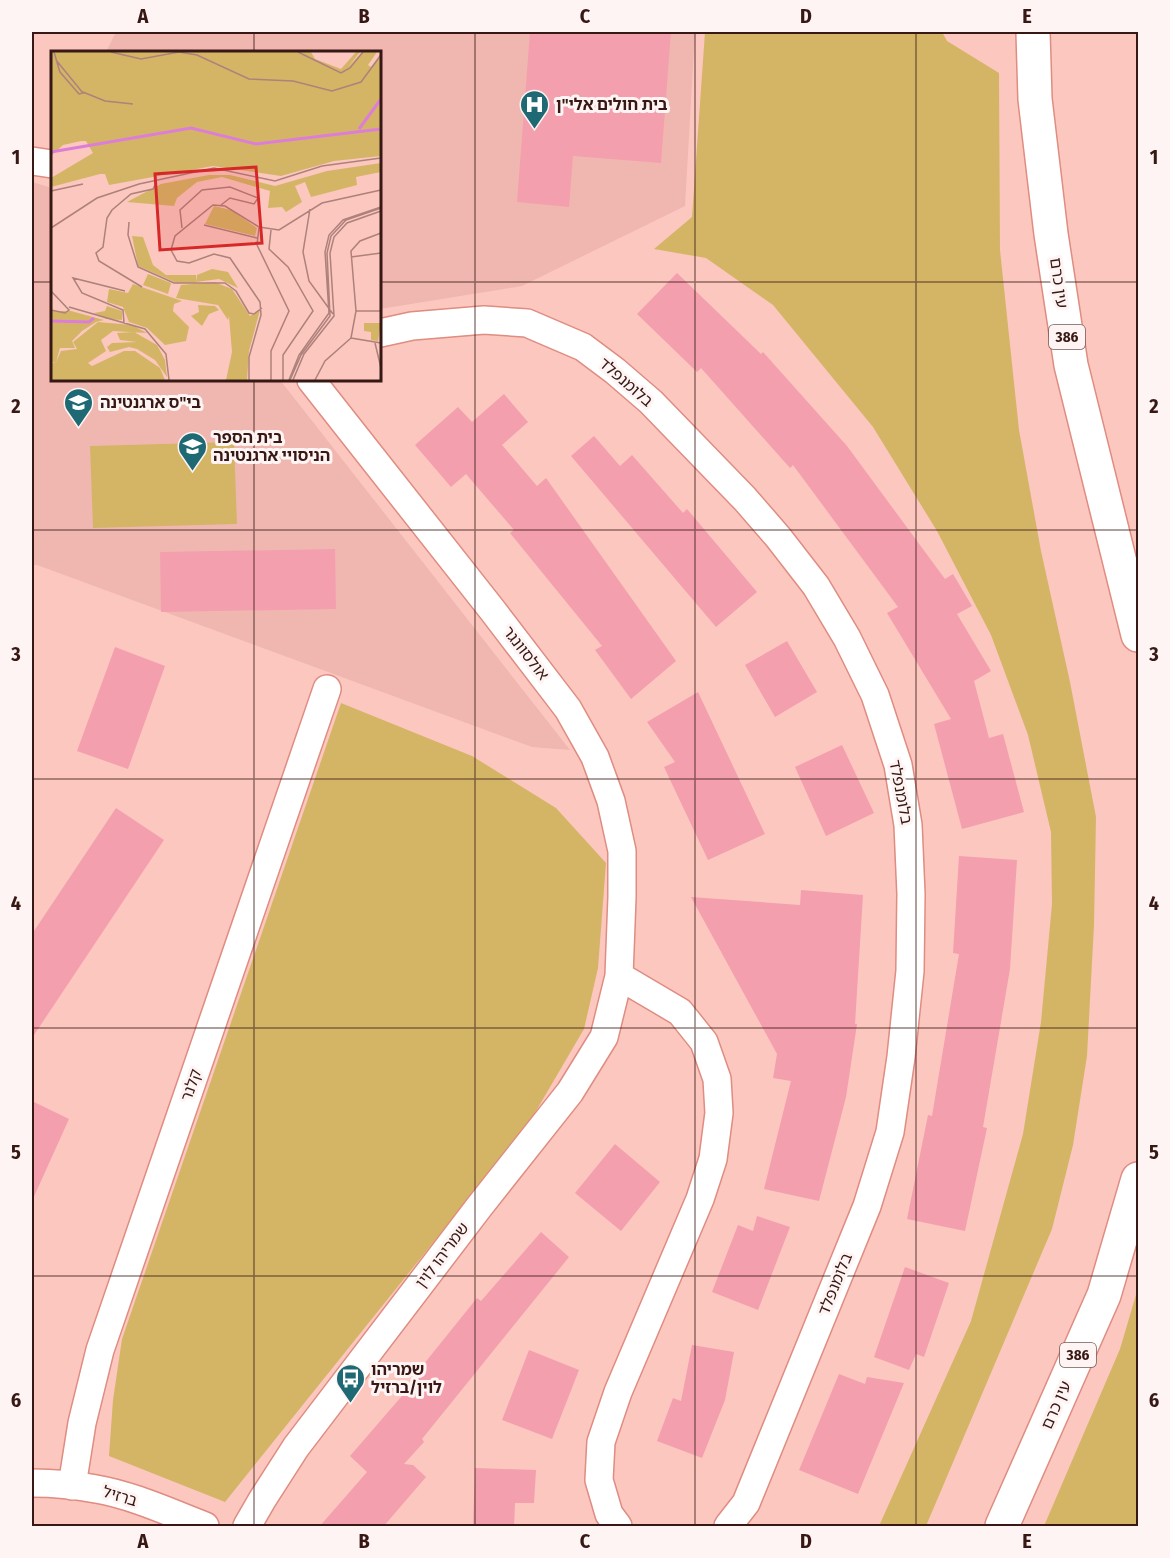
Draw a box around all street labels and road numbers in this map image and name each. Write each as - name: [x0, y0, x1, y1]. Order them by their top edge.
- street label: עין כרם: [1046, 257, 1072, 309]
- road number: 386: [1049, 325, 1085, 349]
- street label: בלומנפלד: [595, 353, 657, 411]
- street label: אולסוונגר: [499, 622, 553, 684]
- street label: בלומנפלד: [885, 758, 917, 826]
- street label: קלנר: [177, 1066, 205, 1104]
- street label: שמריהו לוין: [411, 1219, 473, 1291]
- street label: בלומנפלד: [814, 1250, 856, 1318]
- road number: 386: [1060, 1343, 1096, 1367]
- street label: עין כרם: [1037, 1378, 1075, 1432]
- street label: ברזיל: [100, 1482, 140, 1510]

